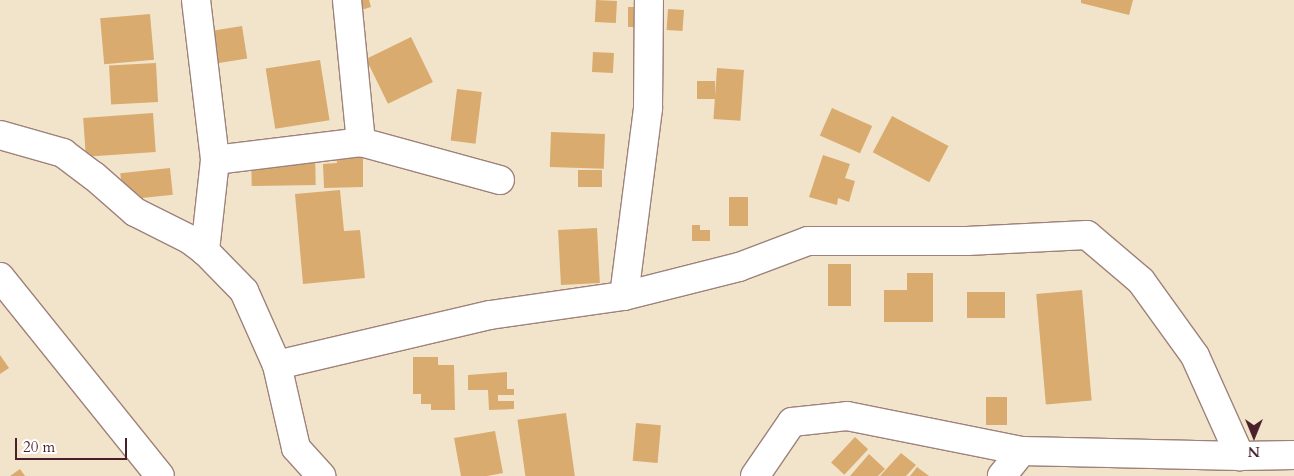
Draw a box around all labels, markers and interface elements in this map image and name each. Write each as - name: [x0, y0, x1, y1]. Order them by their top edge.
- north arrow: [1229, 411, 1279, 461]
- scale bar: [18, 428, 130, 460]
- text: 20 m: [23, 437, 55, 457]
- text: N: [1248, 442, 1260, 461]

